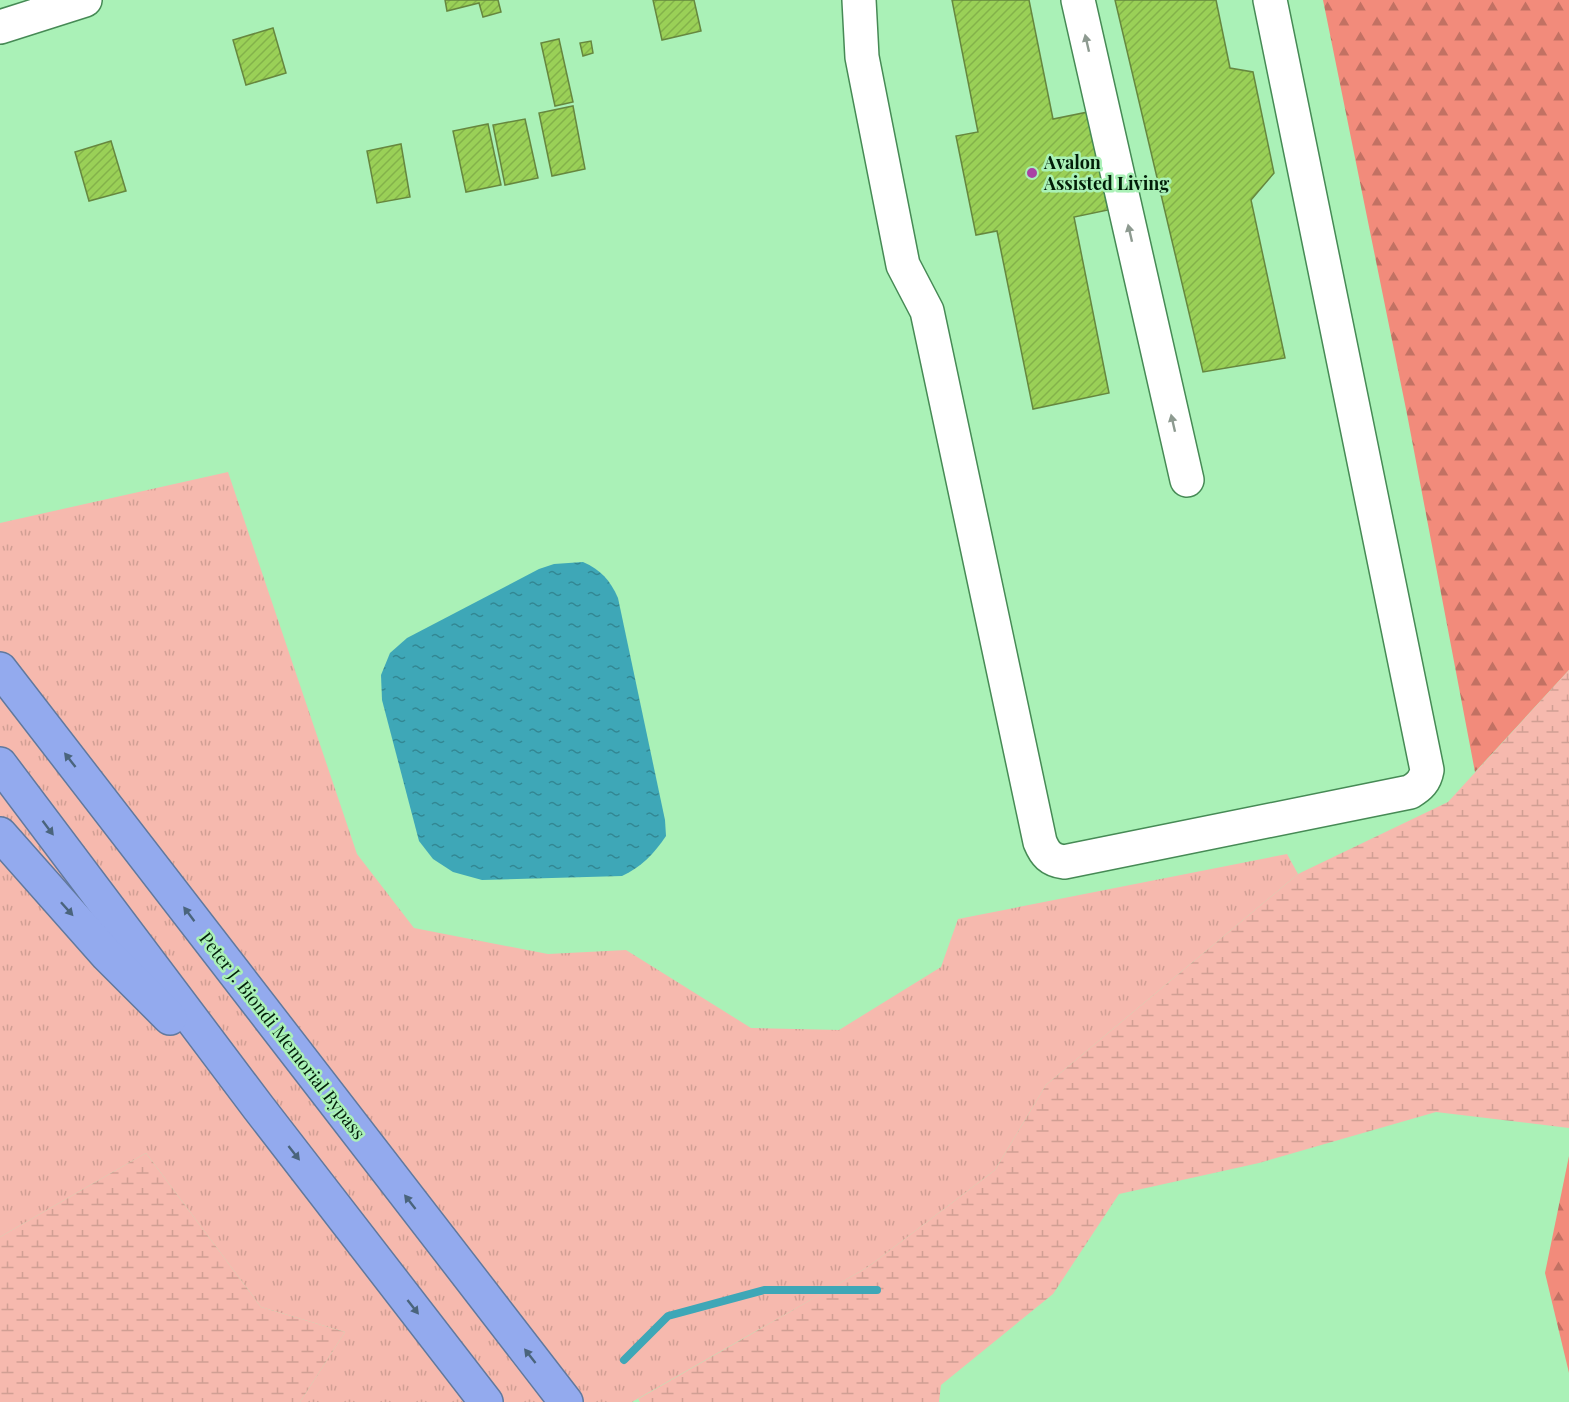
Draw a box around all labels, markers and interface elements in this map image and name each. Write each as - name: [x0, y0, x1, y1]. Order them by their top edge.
- one-way arrow: [1082, 34, 1092, 52]
- place label: Avalon Assisted Living: [1043, 150, 1169, 195]
- marker: Avalon Assisted Living: [1025, 166, 1039, 180]
- one-way arrow: [1125, 223, 1134, 242]
- one-way arrow: [1168, 414, 1177, 433]
- one-way arrow: [64, 752, 76, 768]
- one-way arrow: [42, 820, 54, 835]
- one-way arrow: [60, 902, 74, 917]
- one-way arrow: [183, 906, 195, 922]
- street label: Peter J. Biondi Memorial Bypass: [194, 927, 371, 1144]
- one-way arrow: [288, 1145, 301, 1161]
- one-way arrow: [405, 1194, 417, 1209]
- one-way arrow: [407, 1300, 419, 1315]
- one-way arrow: [524, 1348, 536, 1364]

